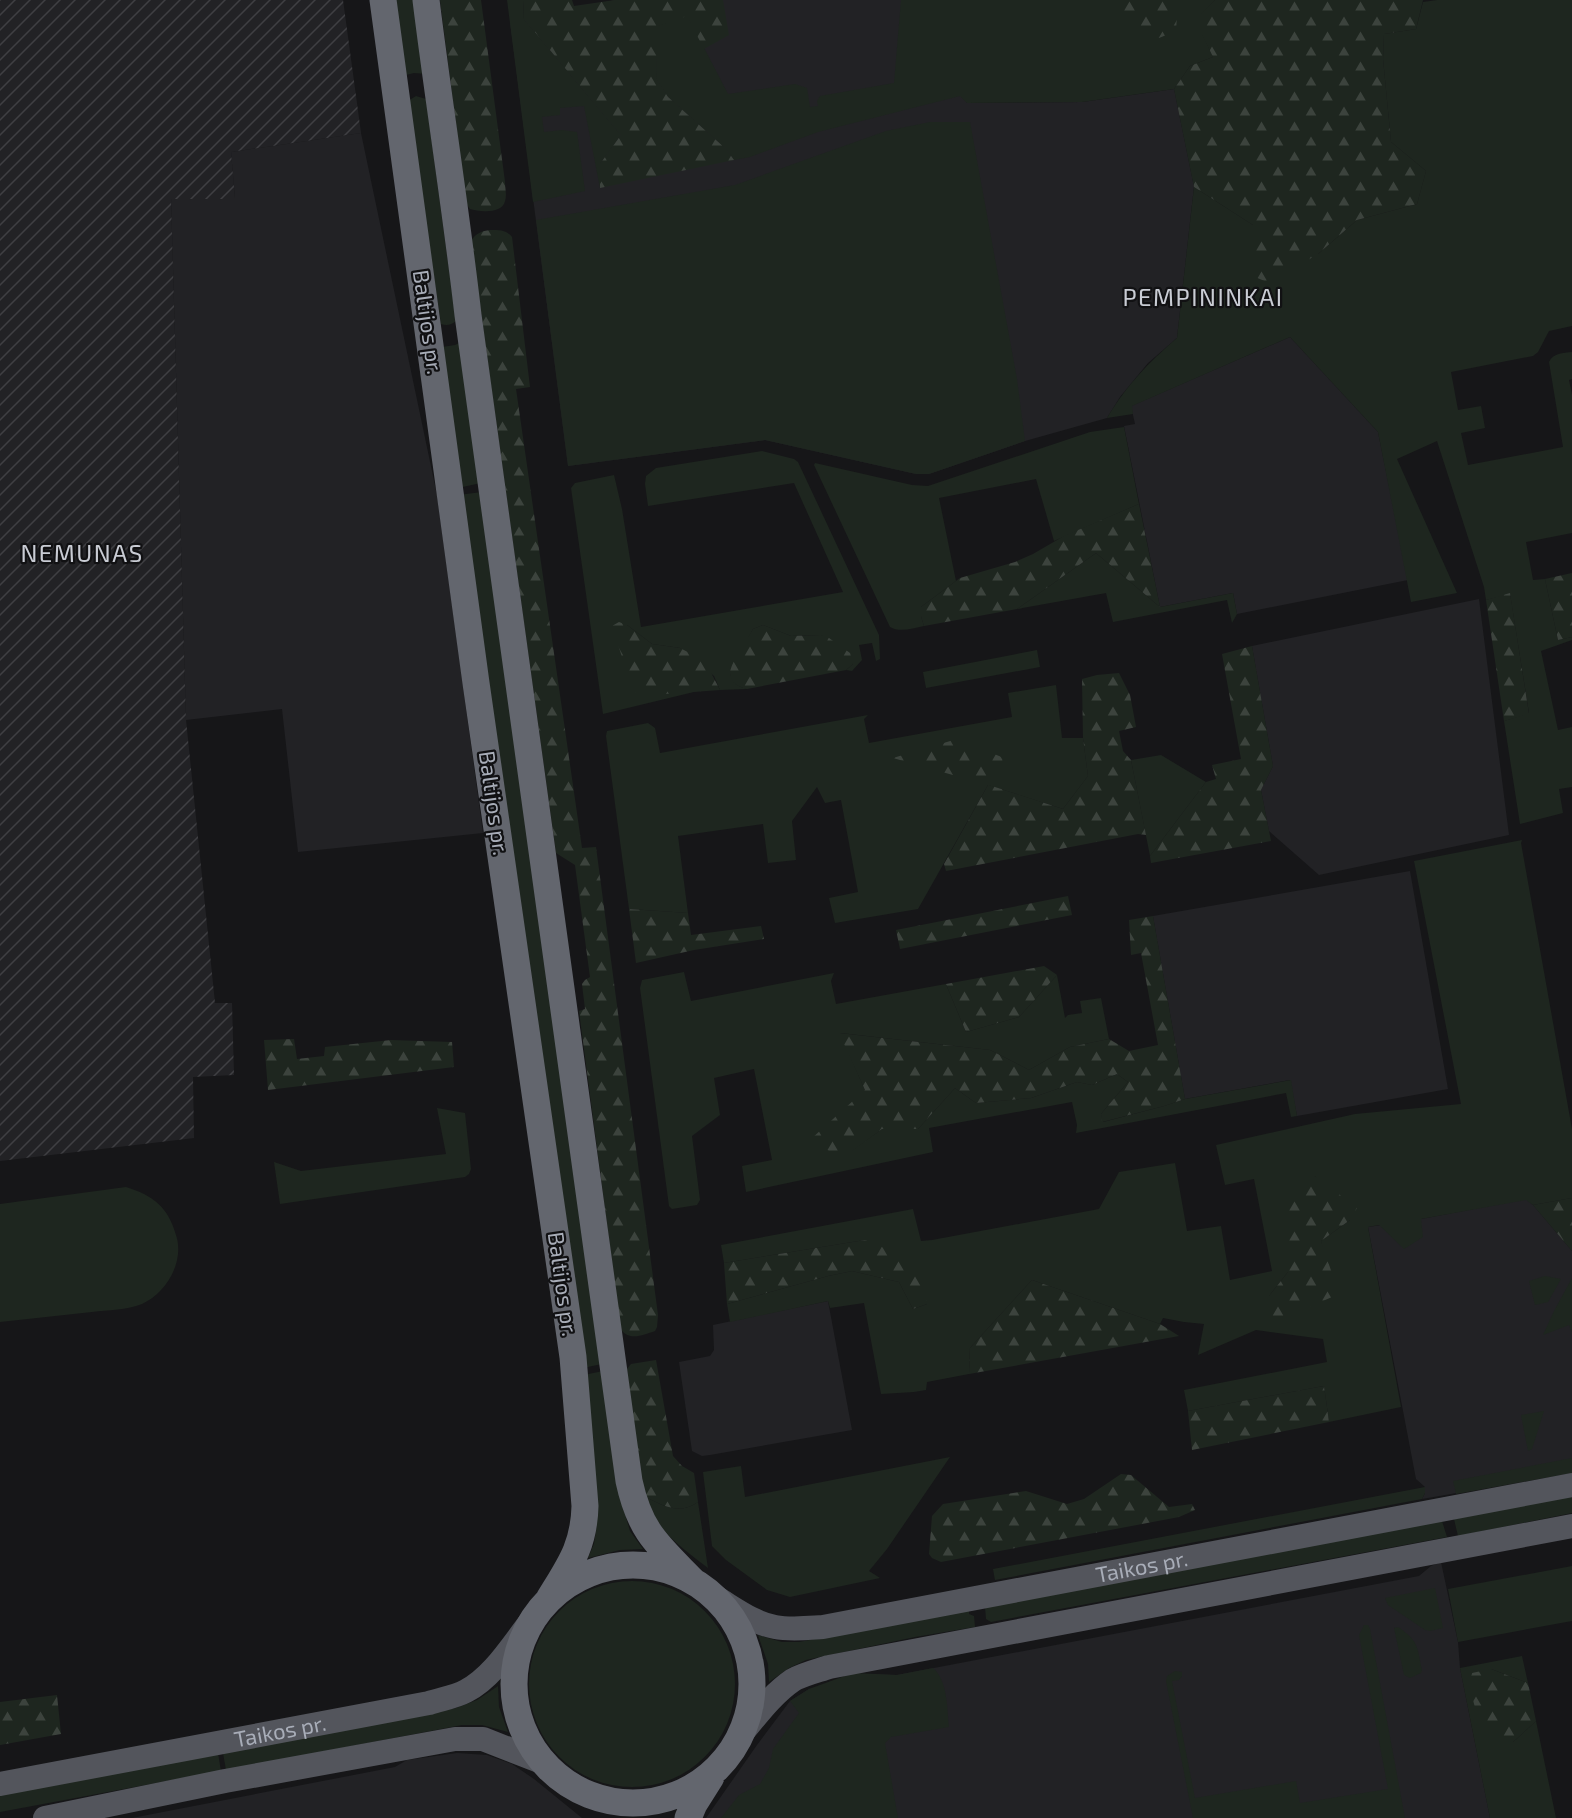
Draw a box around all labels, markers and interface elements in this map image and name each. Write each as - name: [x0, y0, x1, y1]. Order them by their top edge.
- street label: Baltijos pr.: [408, 268, 449, 376]
- district label: PEMPININKAI: [1122, 282, 1284, 311]
- district label: NEMUNAS: [20, 538, 144, 567]
- street label: Baltijos pr.: [474, 749, 515, 857]
- street label: Baltijos pr.: [543, 1230, 584, 1338]
- street label: Taikos pr.: [1093, 1544, 1190, 1587]
- street label: Taikos pr.: [232, 1709, 328, 1752]

